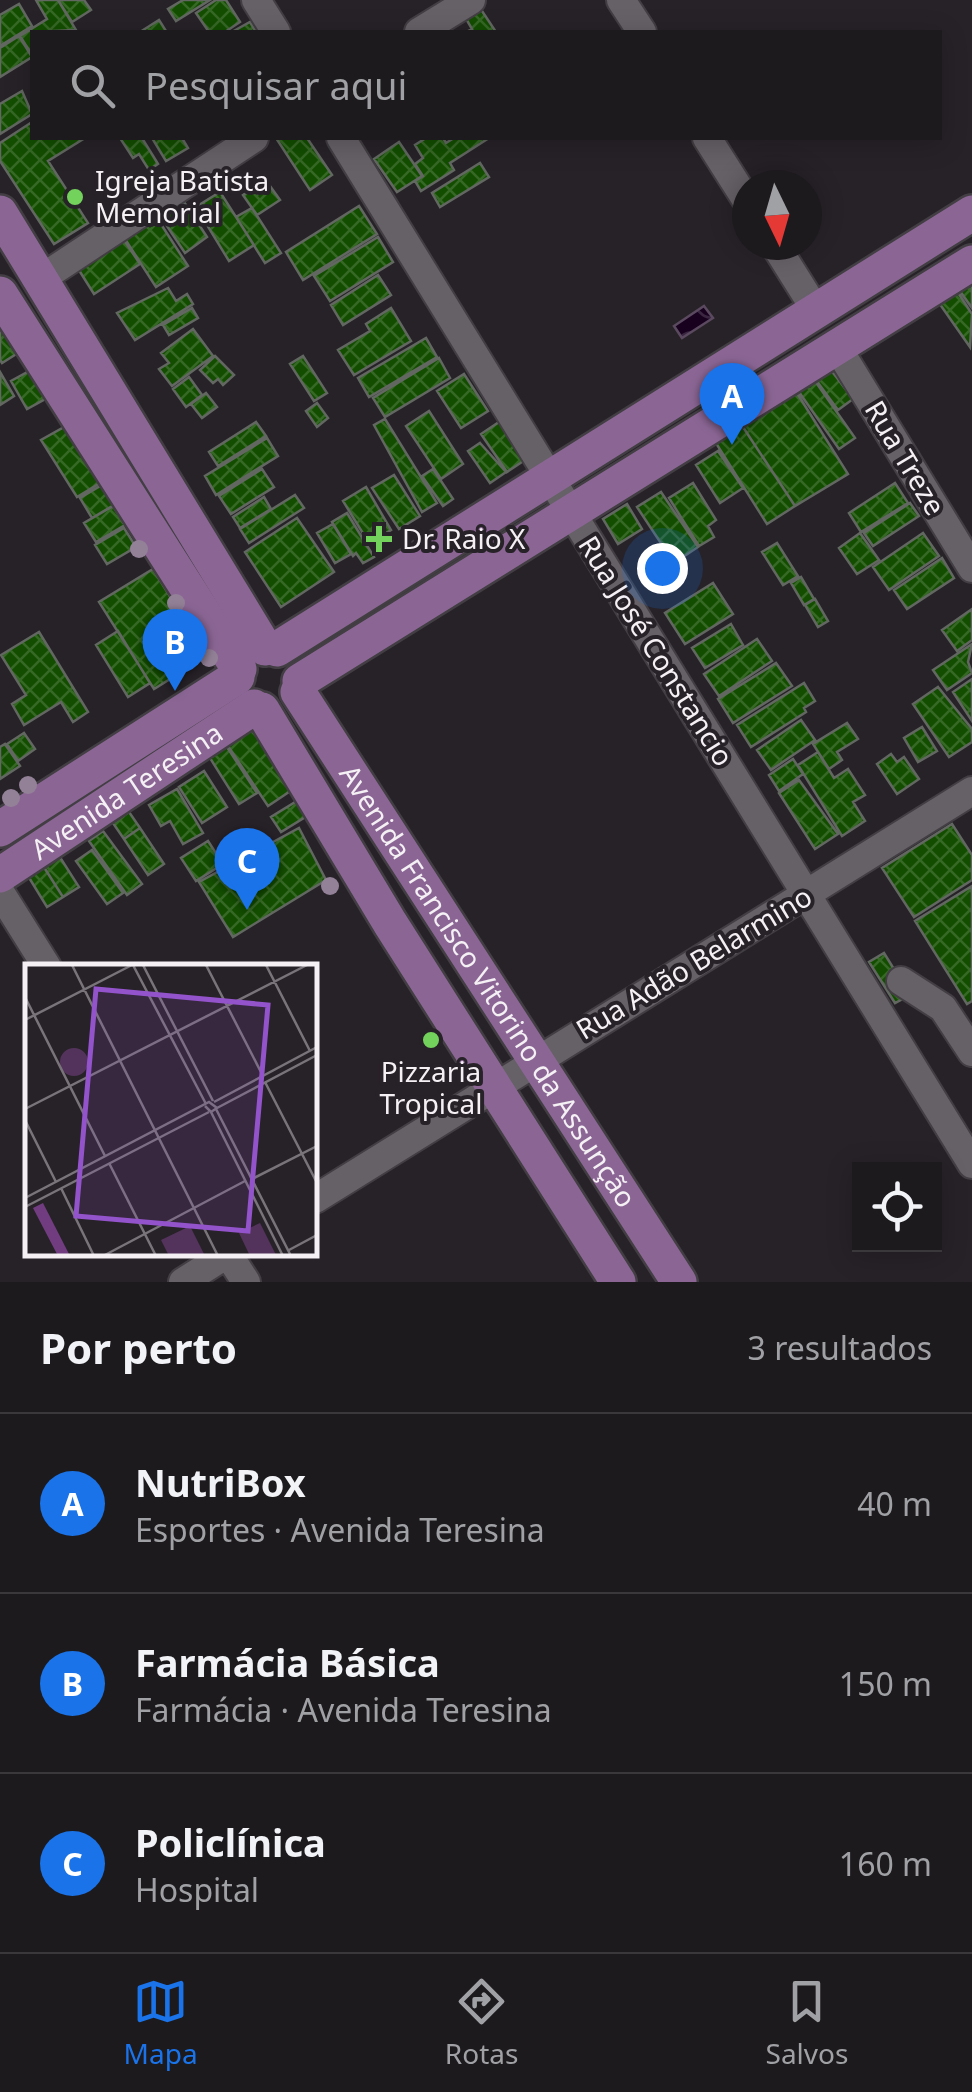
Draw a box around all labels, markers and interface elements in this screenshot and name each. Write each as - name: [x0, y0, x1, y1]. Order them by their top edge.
- search box: [30, 30, 942, 140]
- icon: search: [65, 58, 120, 113]
- text: Pesquisar aqui: [145, 59, 407, 111]
- place label: Igreja Batista Memorial: [95, 161, 269, 231]
- north arrow: [732, 170, 822, 260]
- marker: Igreja Batista Memorial: [64, 186, 86, 208]
- pin: A: [700, 362, 764, 445]
- street label: Rua Treze: [857, 393, 955, 522]
- place label: Dr. Raio X: [402, 519, 526, 557]
- marker: Dr. Raio X: [366, 526, 392, 552]
- street label: Rua José Constancio: [571, 528, 743, 773]
- your location: [637, 543, 688, 594]
- pin: B: [142, 608, 208, 691]
- street label: Avenida Teresina: [23, 713, 230, 868]
- street label: Avenida Francisco Vitorino da Assunção: [332, 757, 646, 1214]
- pin: C: [214, 828, 280, 910]
- street label: Rua Adão Belarmino: [568, 877, 819, 1048]
- inset map: [25, 964, 318, 1257]
- marker: Pizzaria Tropical: [420, 1029, 442, 1051]
- place label: Pizzaria Tropical: [380, 1052, 482, 1122]
- map controls: [852, 1162, 942, 1252]
- button: locate: [852, 1162, 942, 1252]
- text: Por perto: [40, 1319, 237, 1376]
- text: 3 resultados: [748, 1326, 932, 1369]
- text: NutriBox: [135, 1456, 306, 1508]
- text: A: [61, 1482, 84, 1525]
- text: 40 m: [857, 1482, 932, 1525]
- text: Esportes · Avenida Teresina: [135, 1508, 545, 1551]
- text: Farmácia Básica: [135, 1636, 440, 1688]
- text: B: [62, 1662, 83, 1705]
- text: 150 m: [839, 1662, 932, 1705]
- text: Farmácia · Avenida Teresina: [135, 1688, 552, 1731]
- text: Policlínica: [135, 1816, 326, 1868]
- text: C: [62, 1842, 83, 1885]
- text: 160 m: [839, 1842, 932, 1885]
- text: Hospital: [135, 1868, 259, 1911]
- tab: Mapa: [124, 1974, 198, 2072]
- tab: Rotas: [445, 1974, 518, 2072]
- tab: Salvos: [766, 1974, 848, 2072]

